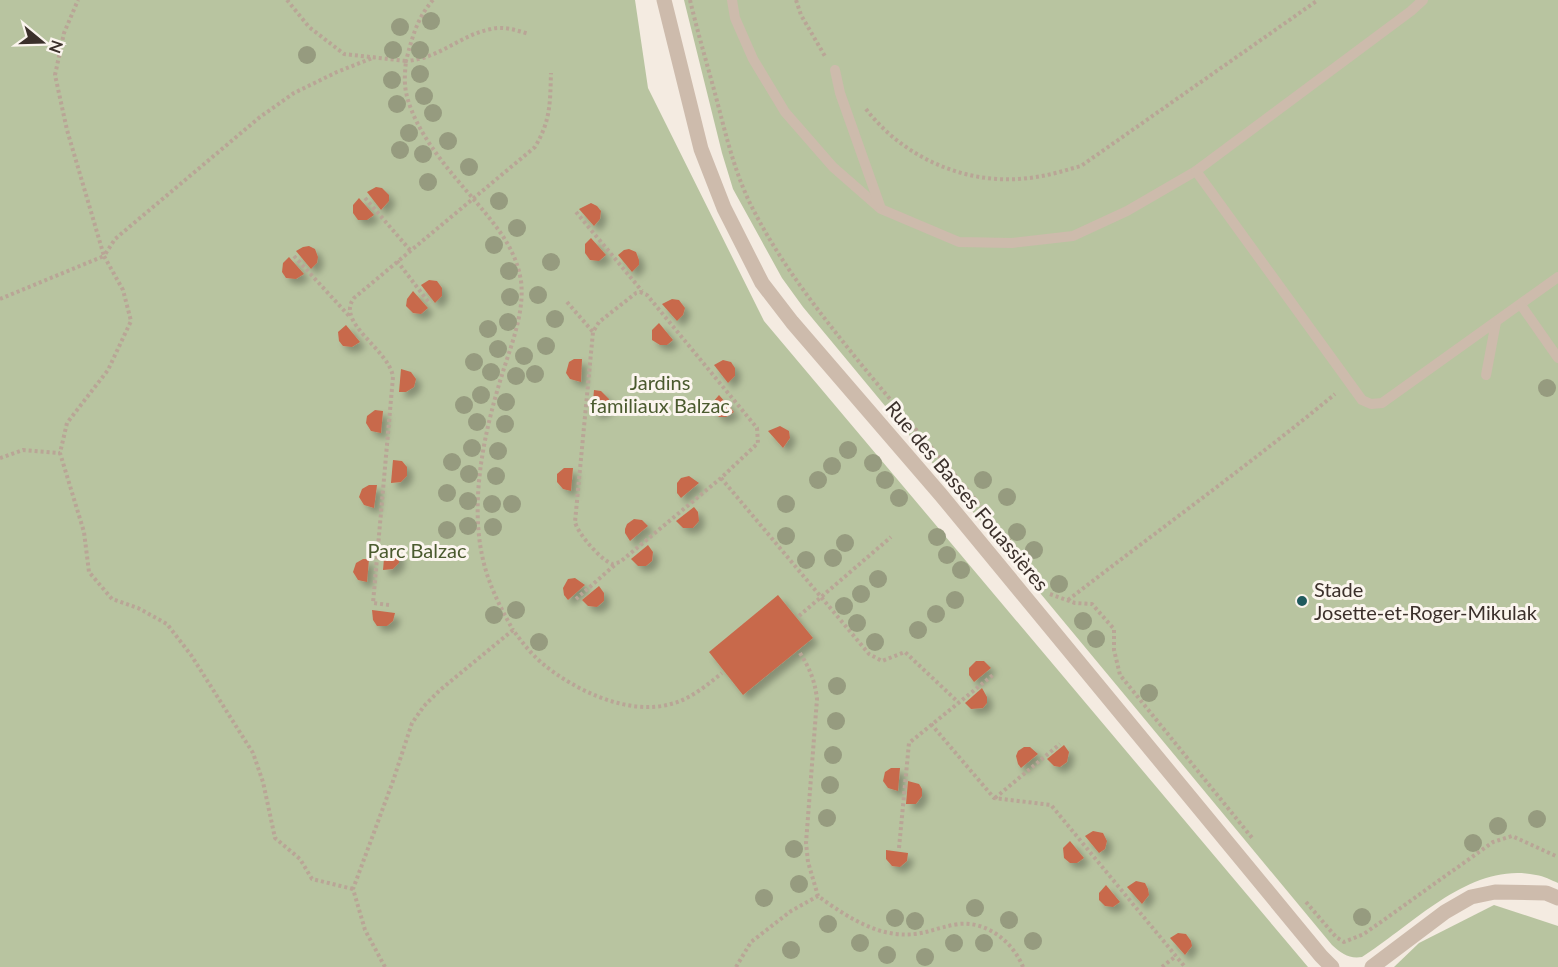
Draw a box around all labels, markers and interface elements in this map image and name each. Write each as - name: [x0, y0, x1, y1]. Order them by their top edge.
- north arrow: [12, 12, 72, 72]
- text: N: [46, 38, 68, 56]
- park label: Jardins familiaux Balzac: [590, 370, 730, 417]
- street label: Rue des Basses Fouassières: [881, 396, 1054, 595]
- park label: Parc Balzac: [367, 538, 467, 562]
- place label: Stade Josette-et-Roger-Mikulak: [1314, 577, 1538, 624]
- marker: Stade Josette-et-Roger-Mikulak: [1295, 594, 1309, 608]

